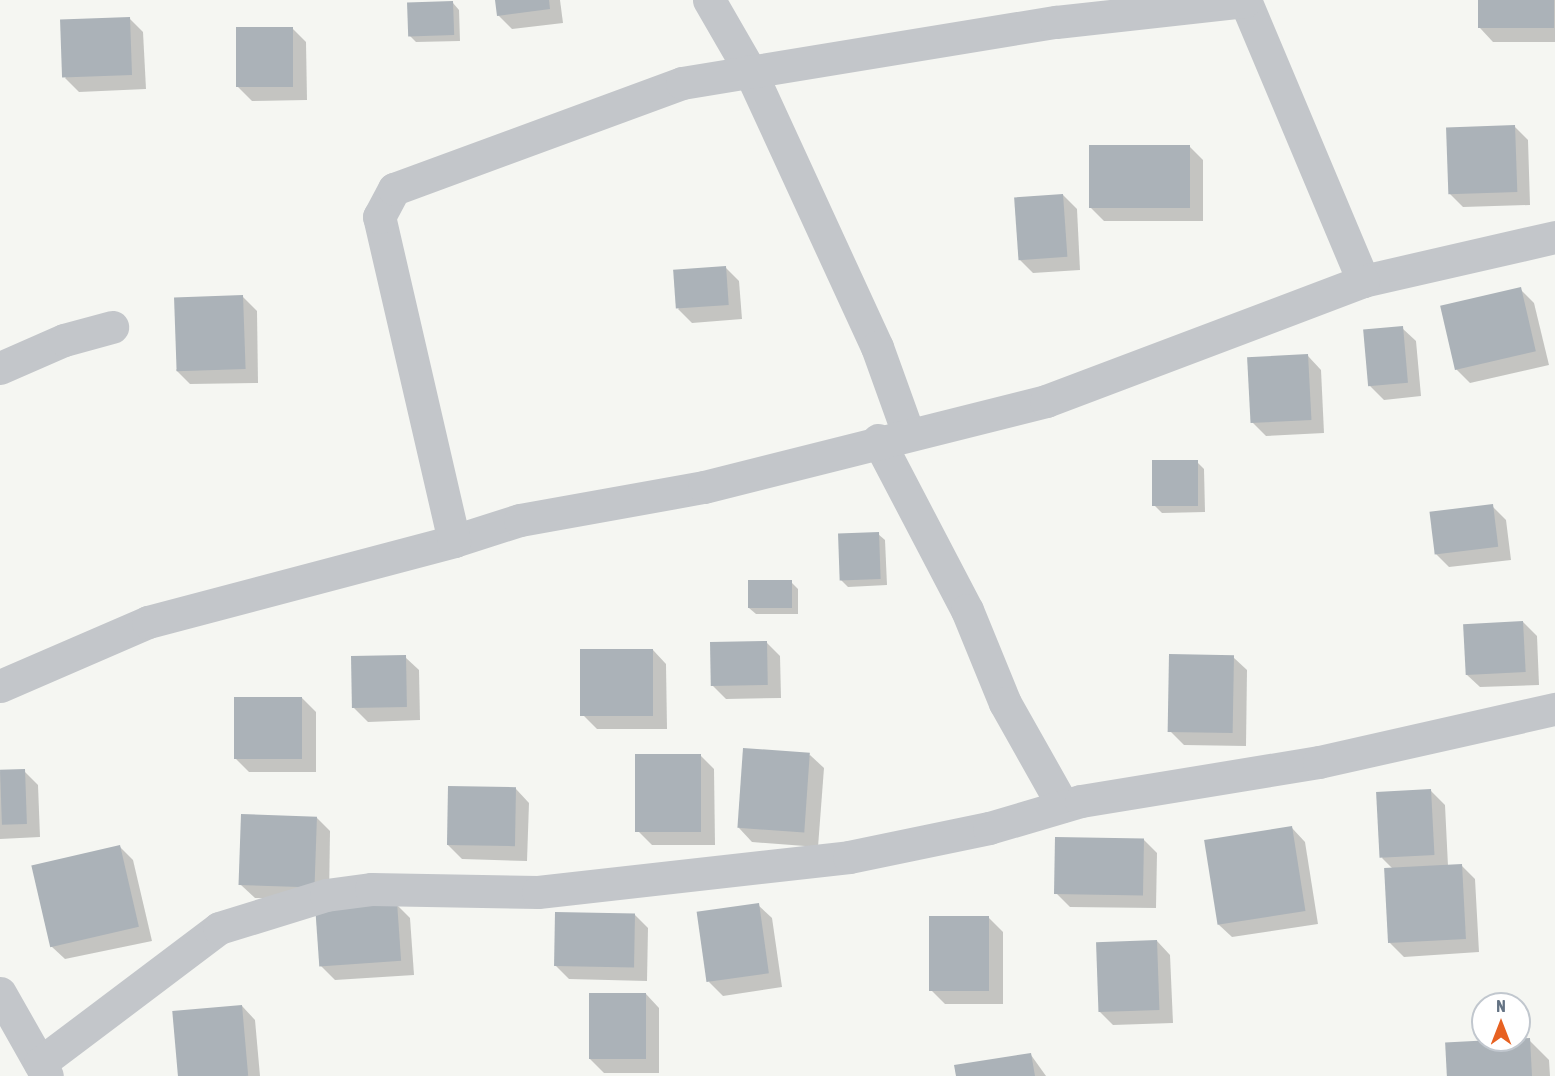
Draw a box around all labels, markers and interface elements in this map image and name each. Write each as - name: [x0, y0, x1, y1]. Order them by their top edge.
- north arrow: [1471, 992, 1531, 1052]
- text: N: [1496, 997, 1506, 1015]

